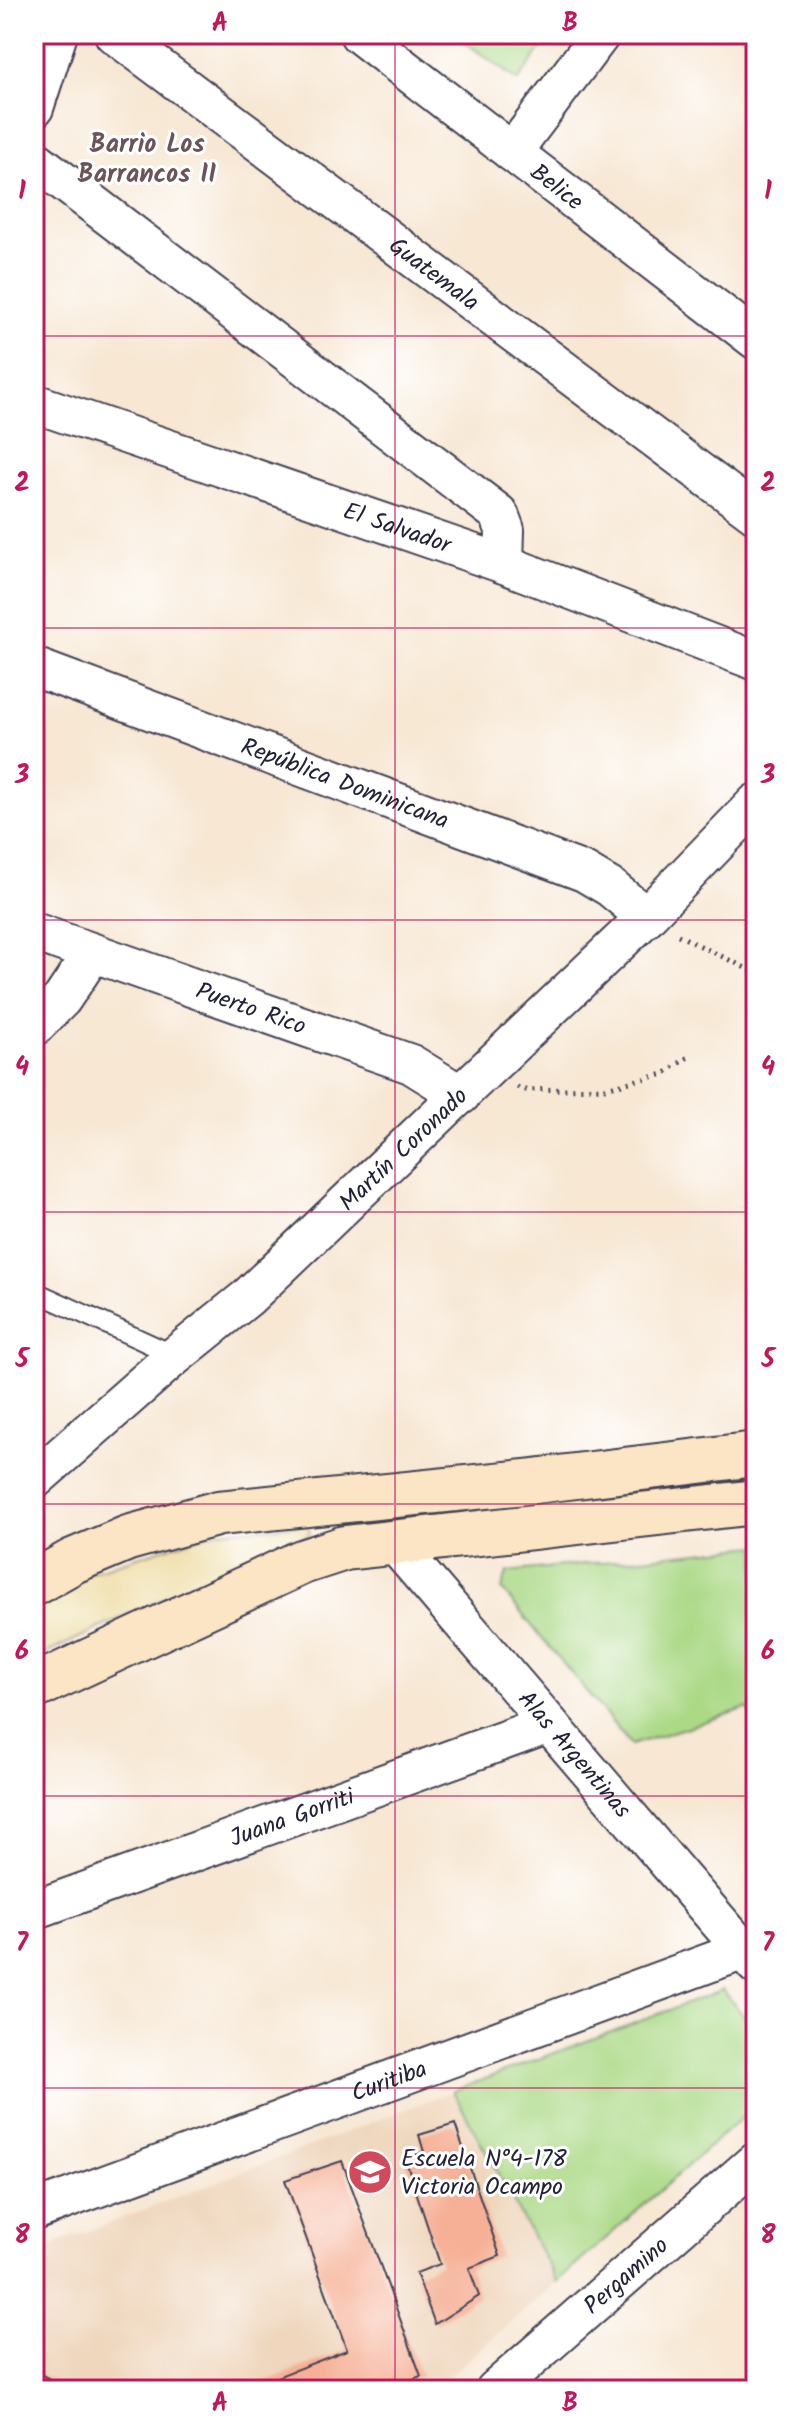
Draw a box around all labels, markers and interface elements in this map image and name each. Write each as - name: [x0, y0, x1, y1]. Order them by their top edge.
- text: A: [212, 3, 228, 45]
- text: B: [562, 3, 578, 45]
- district label: Barrio Los Barrancos II: [78, 124, 216, 196]
- street label: Belice: [521, 154, 592, 221]
- text: 1: [18, 171, 26, 213]
- text: 1: [764, 171, 772, 213]
- street label: Guatemala: [380, 228, 487, 322]
- text: 2: [14, 463, 30, 505]
- text: 2: [760, 463, 776, 505]
- street label: El Salvador: [338, 492, 458, 566]
- street label: República Dominicana: [235, 728, 454, 841]
- text: 3: [14, 755, 29, 797]
- text: 3: [760, 755, 775, 797]
- street label: Puerto Rico: [190, 972, 311, 1047]
- text: 4: [15, 1047, 29, 1089]
- text: 4: [761, 1047, 775, 1089]
- street label: Martín Coronado: [330, 1078, 478, 1222]
- text: 5: [14, 1339, 30, 1381]
- text: 5: [760, 1339, 776, 1381]
- text: 6: [15, 1631, 29, 1673]
- text: 6: [761, 1631, 775, 1673]
- street label: Alas Argentinas: [507, 1682, 640, 1828]
- street label: Juana Gorriti: [224, 1777, 361, 1859]
- text: 7: [16, 1923, 29, 1965]
- text: 7: [762, 1923, 775, 1965]
- street label: Curitiba: [346, 2050, 433, 2114]
- place label: Escuela N°4-178 Victoria Ocampo: [401, 2140, 567, 2207]
- school or university icon: Escuela N°4-178 Victoria Ocampo: [346, 2148, 394, 2196]
- text: 8: [14, 2215, 30, 2257]
- text: 8: [760, 2215, 776, 2257]
- street label: Pergamino: [575, 2228, 678, 2325]
- text: A: [212, 2383, 228, 2424]
- text: B: [562, 2383, 578, 2424]

